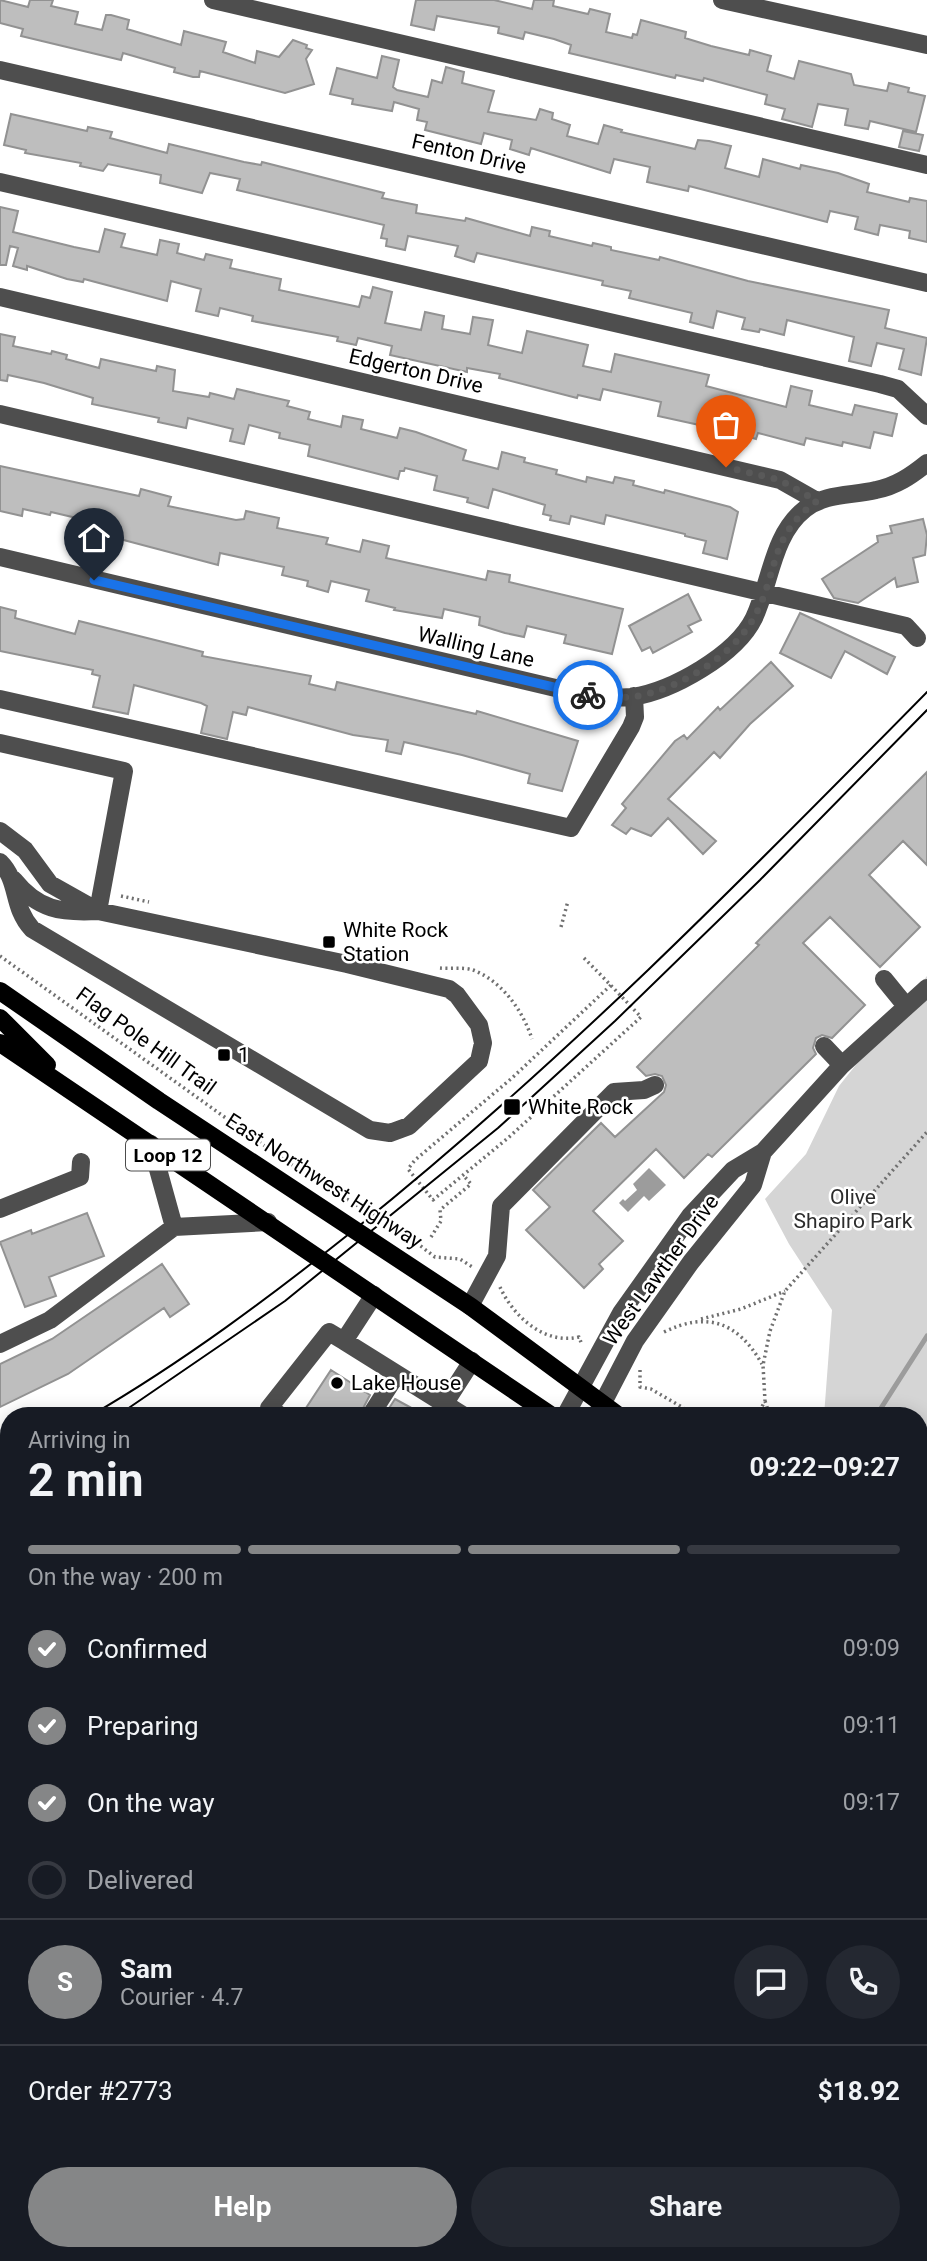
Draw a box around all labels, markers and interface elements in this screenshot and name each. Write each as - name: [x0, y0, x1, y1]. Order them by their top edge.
- street label: Fenton Drive: [409, 129, 529, 179]
- street label: Edgerton Drive: [347, 344, 485, 398]
- pin: [696, 395, 756, 467]
- icon: bag: [707, 406, 745, 444]
- pin: [64, 508, 124, 580]
- icon: home: [75, 519, 113, 557]
- street label: Walling Lane: [415, 622, 537, 672]
- courier: [553, 660, 623, 730]
- icon: bike: [569, 676, 607, 714]
- place label: White Rock Station: [343, 918, 448, 966]
- marker: White Rock Station: [321, 934, 337, 950]
- street label: Flag Pole Hill Trail: [71, 982, 221, 1100]
- place label: 1: [238, 1043, 250, 1067]
- marker: 1: [216, 1047, 232, 1063]
- place label: White Rock: [528, 1095, 633, 1119]
- marker: White Rock: [502, 1097, 522, 1117]
- street label: East Northwest Highway: [221, 1108, 427, 1254]
- road number: Loop 12: [126, 1140, 210, 1170]
- park label: Olive Shapiro Park: [794, 1185, 913, 1233]
- street label: West Lawther Drive: [598, 1190, 724, 1350]
- place label: Lake House: [351, 1371, 461, 1395]
- marker: Lake House: [329, 1375, 345, 1391]
- text: Arriving in: [28, 1427, 131, 1454]
- text: 09:22–09:27: [750, 1452, 900, 1482]
- text: 2 min: [28, 1453, 144, 1507]
- text: On the way · 200 m: [28, 1564, 223, 1591]
- icon: check: [28, 1630, 66, 1668]
- text: Confirmed: [87, 1634, 208, 1664]
- text: 09:09: [843, 1635, 900, 1662]
- icon: check: [28, 1707, 66, 1745]
- text: Preparing: [87, 1711, 199, 1741]
- text: 09:11: [843, 1712, 900, 1739]
- icon: check: [28, 1784, 66, 1822]
- text: On the way: [87, 1788, 215, 1818]
- text: 09:17: [843, 1789, 900, 1816]
- text: Delivered: [87, 1865, 194, 1895]
- button: chat: [734, 1945, 808, 2019]
- button: phone: [826, 1945, 900, 2019]
- text: Sam: [120, 1954, 172, 1984]
- text: S: [57, 1967, 73, 1997]
- text: Courier · 4.7: [120, 1984, 243, 2011]
- text: Order #2773: [28, 2076, 173, 2106]
- text: $18.92: [818, 2076, 900, 2106]
- button: Help: [28, 2167, 457, 2247]
- button: Share: [471, 2167, 900, 2247]

